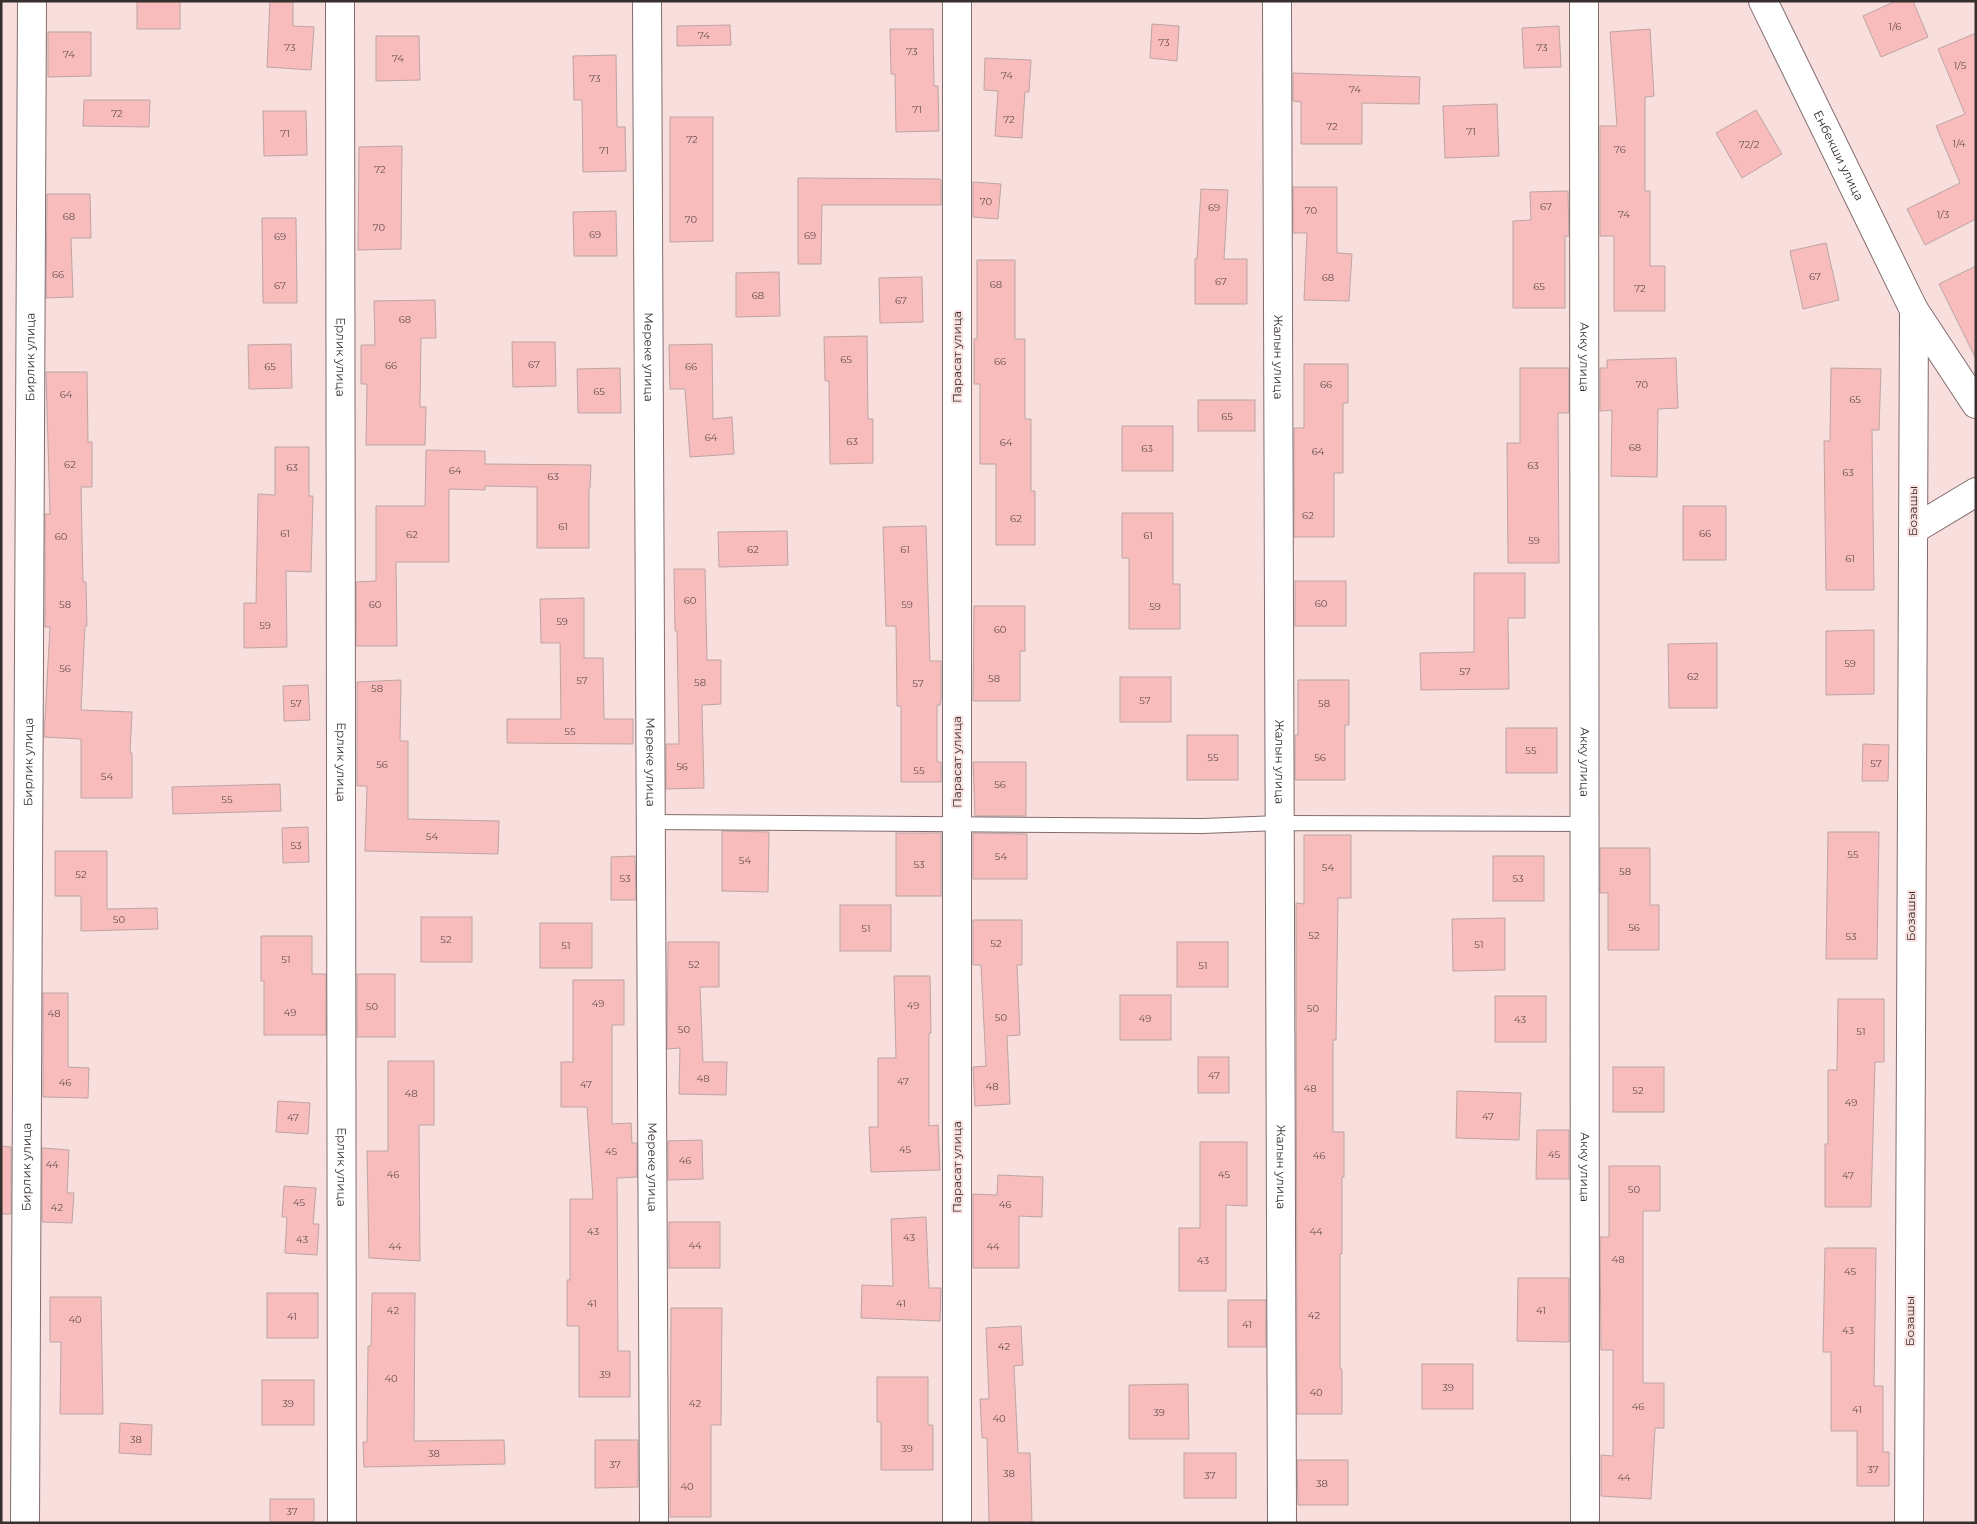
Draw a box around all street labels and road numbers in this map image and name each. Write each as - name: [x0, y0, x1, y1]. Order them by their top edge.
- street label: Енбекши улица: [1811, 108, 1867, 203]
- street label: Парасат улица: [949, 311, 964, 403]
- street label: Мереке улица: [641, 312, 657, 402]
- street label: Бирлик улица: [22, 313, 38, 401]
- street label: Жалын улица: [1271, 315, 1286, 399]
- street label: Ерлик улица: [333, 317, 349, 397]
- street label: Акку улица: [1577, 322, 1592, 392]
- street label: Бозашы: [1905, 486, 1920, 536]
- street label: Парасат улица: [949, 716, 964, 808]
- street label: Мереке улица: [643, 717, 659, 807]
- street label: Бирлик улица: [20, 718, 36, 806]
- street label: Жалын улица: [1272, 720, 1288, 804]
- street label: Ерлик улица: [334, 722, 349, 802]
- street label: Акку улица: [1577, 727, 1593, 797]
- street label: Бозашы: [1903, 891, 1918, 941]
- street label: Парасат улица: [949, 1121, 964, 1213]
- street label: Мереке улица: [645, 1122, 661, 1212]
- street label: Бирлик улица: [18, 1123, 34, 1211]
- street label: Жалын улица: [1274, 1125, 1289, 1209]
- street label: Ерлик улица: [334, 1127, 350, 1207]
- street label: Акку улица: [1578, 1132, 1593, 1202]
- street label: Бозашы: [1902, 1296, 1917, 1346]

